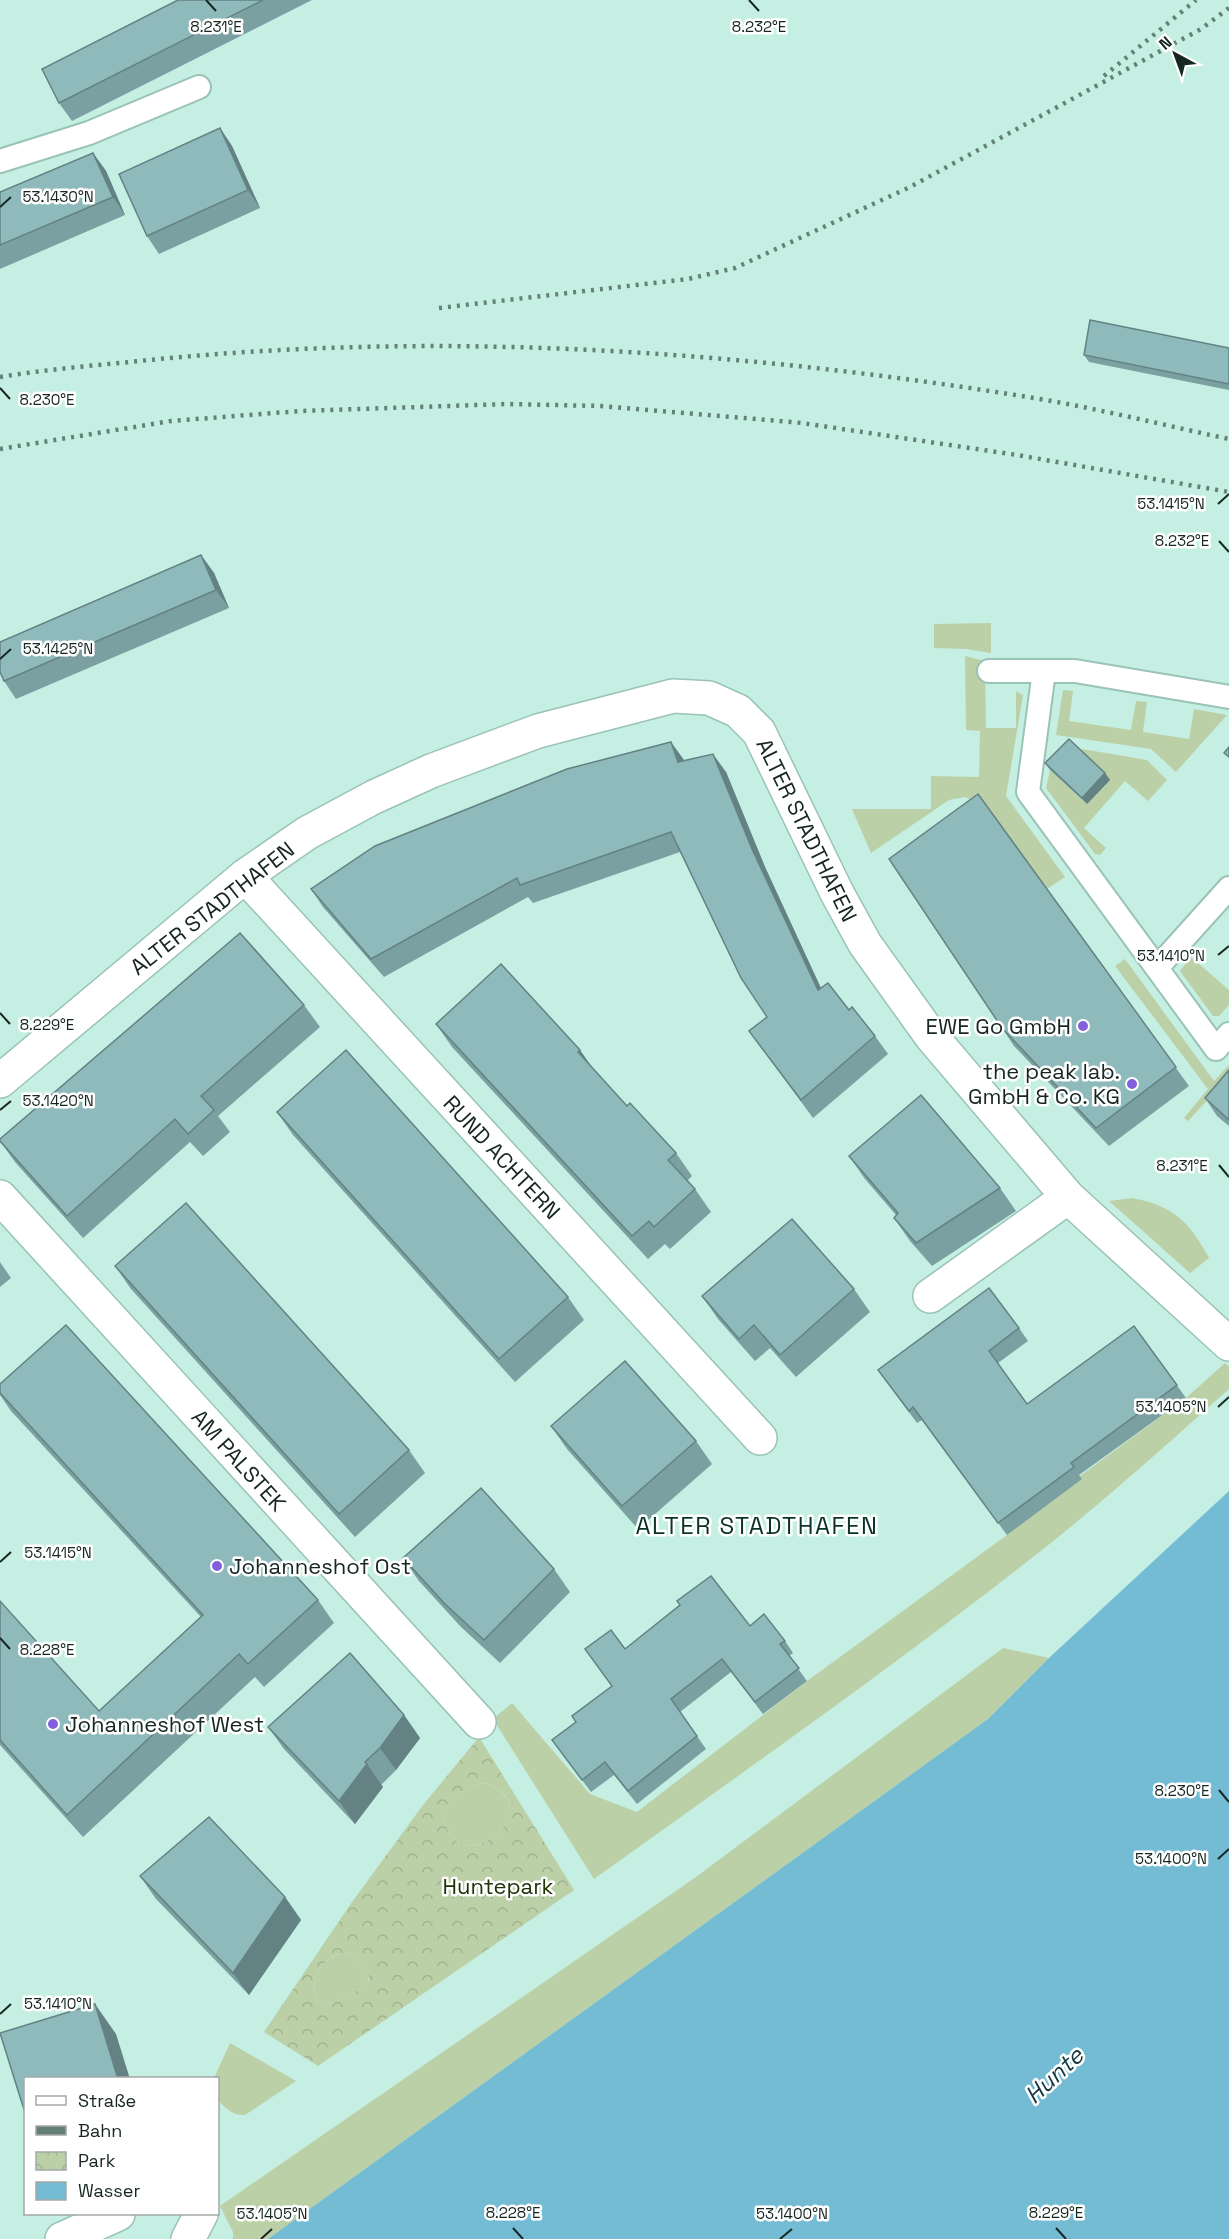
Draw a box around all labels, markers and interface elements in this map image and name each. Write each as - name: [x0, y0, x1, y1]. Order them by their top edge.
- text: 8.231°E: [190, 17, 242, 36]
- text: 8.232°E: [732, 17, 786, 36]
- north arrow: [1145, 24, 1205, 84]
- text: N: [1155, 32, 1176, 55]
- text: 53.1430°N: [22, 187, 94, 206]
- text: 8.230°E: [20, 390, 74, 409]
- text: 53.1415°N: [1137, 494, 1205, 513]
- text: 8.232°E: [1155, 531, 1209, 550]
- text: 53.1425°N: [23, 639, 93, 658]
- street label: ALTER STADTHAFEN: [750, 734, 864, 926]
- street label: ALTER STADTHAFEN: [124, 835, 300, 981]
- text: 53.1410°N: [1137, 946, 1205, 965]
- place label: EWE Go GmbH: [926, 1012, 1071, 1040]
- text: 8.229°E: [20, 1015, 74, 1034]
- marker: EWE Go GmbH: [1076, 1019, 1090, 1033]
- place label: the peak lab. GmbH & Co. KG: [968, 1057, 1120, 1110]
- marker: the peak lab. GmbH & Co. KG: [1125, 1077, 1139, 1091]
- street label: RUND ACHTERN: [438, 1089, 566, 1225]
- text: 53.1420°N: [22, 1091, 94, 1110]
- text: 8.231°E: [1156, 1156, 1208, 1175]
- text: 53.1405°N: [1135, 1397, 1207, 1416]
- street label: AM PALSTEK: [186, 1403, 293, 1517]
- district label: ALTER STADTHAFEN: [636, 1510, 879, 1541]
- text: 53.1415°N: [24, 1543, 92, 1562]
- place label: Johanneshof Ost: [229, 1552, 411, 1580]
- marker: Johanneshof Ost: [210, 1559, 224, 1573]
- text: 8.228°E: [20, 1640, 74, 1659]
- place label: Johanneshof West: [65, 1710, 264, 1738]
- marker: Johanneshof West: [46, 1717, 60, 1731]
- text: 8.230°E: [1155, 1781, 1209, 1800]
- text: 53.1400°N: [1135, 1849, 1207, 1868]
- park label: Huntepark: [443, 1872, 554, 1900]
- text: 53.1410°N: [24, 1994, 92, 2013]
- water label: Hunte: [1018, 2039, 1091, 2110]
- legend: [24, 2077, 219, 2215]
- text: Straße: [78, 2089, 136, 2112]
- text: Bahn: [78, 2119, 122, 2142]
- text: Park: [78, 2149, 116, 2172]
- text: Wasser: [78, 2179, 140, 2202]
- text: 8.228°E: [486, 2203, 540, 2222]
- text: 8.229°E: [1029, 2203, 1083, 2222]
- text: 53.1405°N: [236, 2204, 308, 2223]
- text: 53.1400°N: [756, 2204, 828, 2223]

